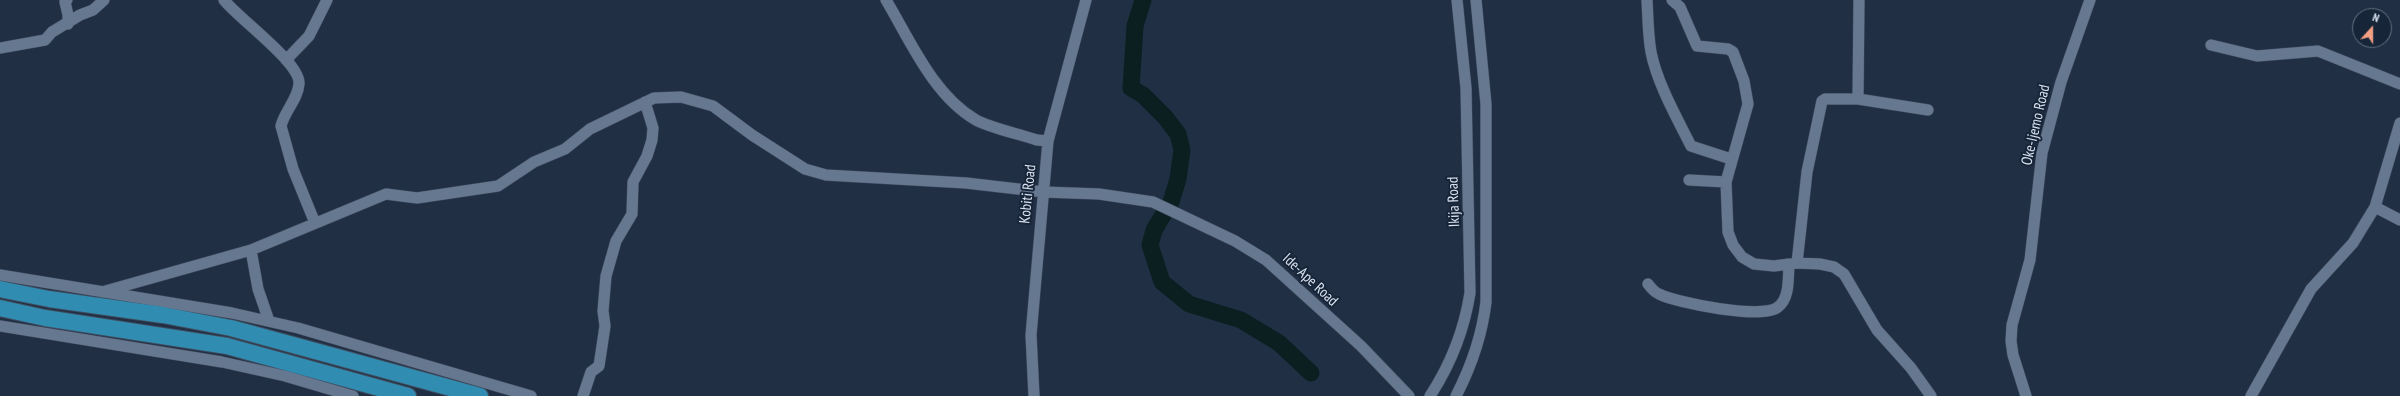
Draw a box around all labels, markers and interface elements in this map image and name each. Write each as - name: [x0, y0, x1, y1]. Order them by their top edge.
- north arrow: [2352, 8, 2392, 48]
- text: N: [2371, 10, 2381, 25]
- street label: Oke-Ijemo Road: [2018, 83, 2054, 167]
- street label: Kobiti Road: [1016, 164, 1040, 224]
- street label: Ikija Road: [1444, 176, 1464, 228]
- street label: Ide-Ape Road: [1279, 250, 1341, 310]

